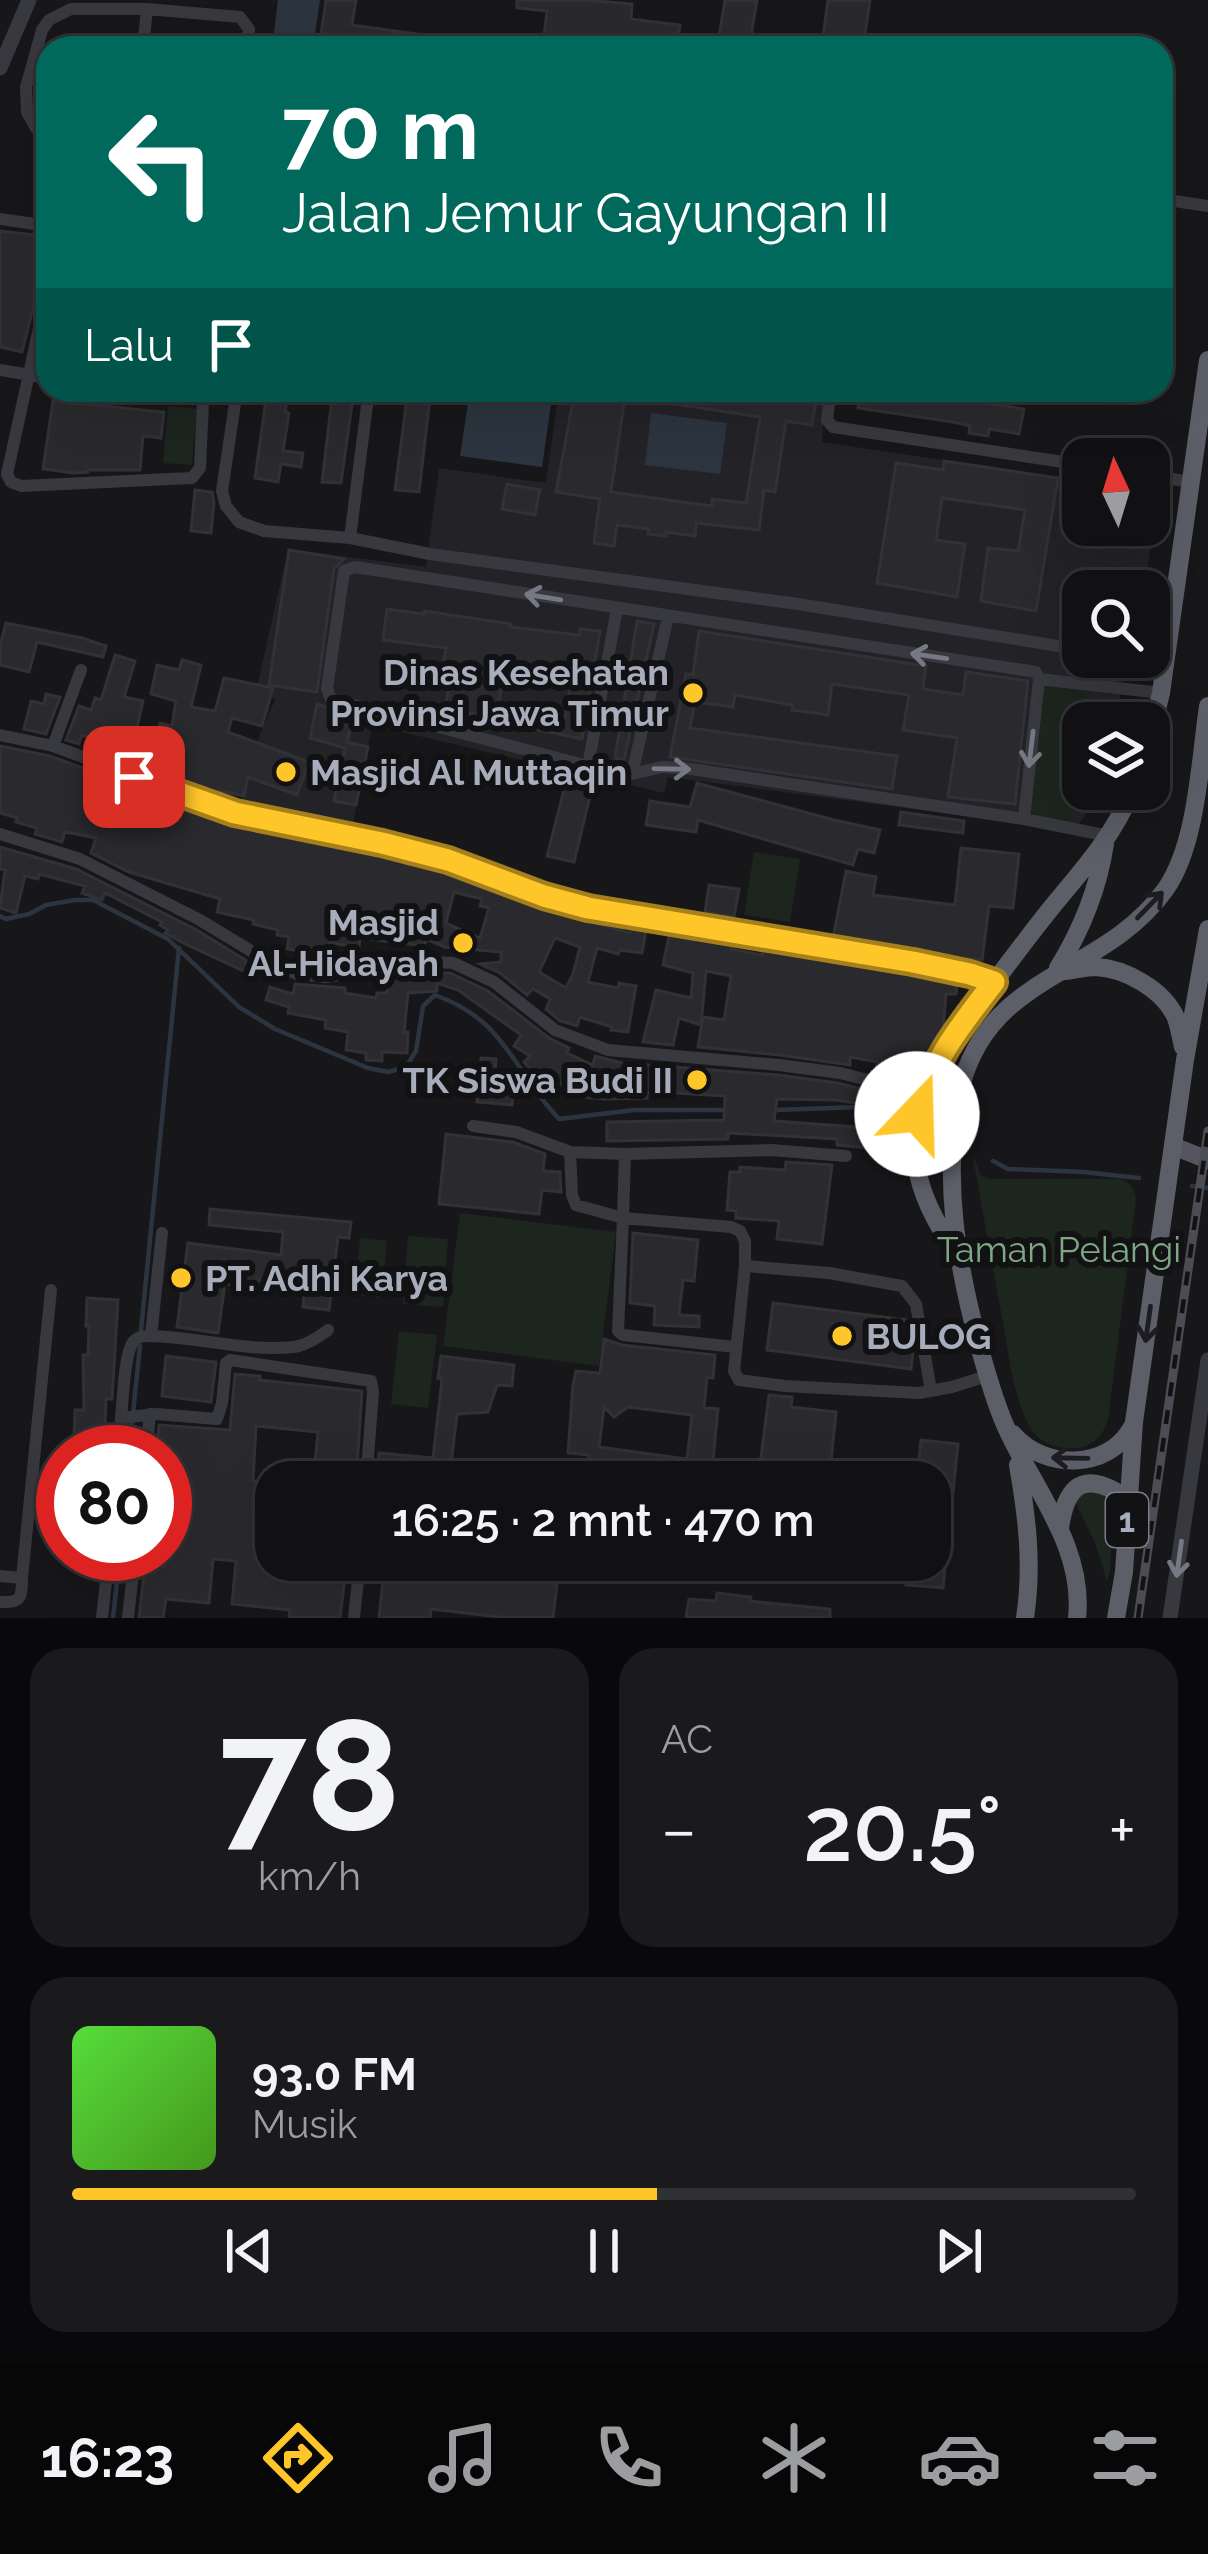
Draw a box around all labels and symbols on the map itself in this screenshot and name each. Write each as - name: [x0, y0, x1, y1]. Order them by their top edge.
- north arrow: [1062, 438, 1170, 546]
- one-way arrow: [525, 585, 564, 608]
- one-way arrow: [910, 643, 949, 666]
- place label: Dinas Kesehatan Provinsi Jawa Timur: [330, 651, 669, 734]
- marker: Dinas Kesehatan Provinsi Jawa Timur: [680, 680, 706, 706]
- pin: [83, 726, 185, 828]
- one-way arrow: [1019, 729, 1041, 768]
- place label: Masjid Al Muttaqin: [310, 751, 627, 793]
- one-way arrow: [651, 758, 690, 780]
- marker: Masjid Al Muttaqin: [273, 759, 299, 785]
- one-way arrow: [1135, 892, 1164, 920]
- place label: Masjid Al-Hidayah: [248, 901, 439, 984]
- marker: Masjid Al-Hidayah: [450, 930, 476, 956]
- position arrow: [854, 1051, 980, 1177]
- place label: TK Siswa Budi II: [403, 1059, 673, 1101]
- marker: TK Siswa Budi II: [684, 1067, 710, 1093]
- park label: Taman Pelangi: [937, 1228, 1181, 1270]
- place label: PT. Adhi Karya: [205, 1257, 448, 1299]
- marker: PT. Adhi Karya: [168, 1265, 194, 1291]
- one-way arrow: [1136, 1304, 1159, 1343]
- place label: BULOG: [866, 1315, 991, 1357]
- marker: BULOG: [829, 1323, 855, 1349]
- speed limit sign: 80: [36, 1425, 192, 1581]
- one-way arrow: [1052, 1446, 1091, 1469]
- road number: 1: [1106, 1493, 1148, 1547]
- one-way arrow: [1167, 1539, 1190, 1578]

